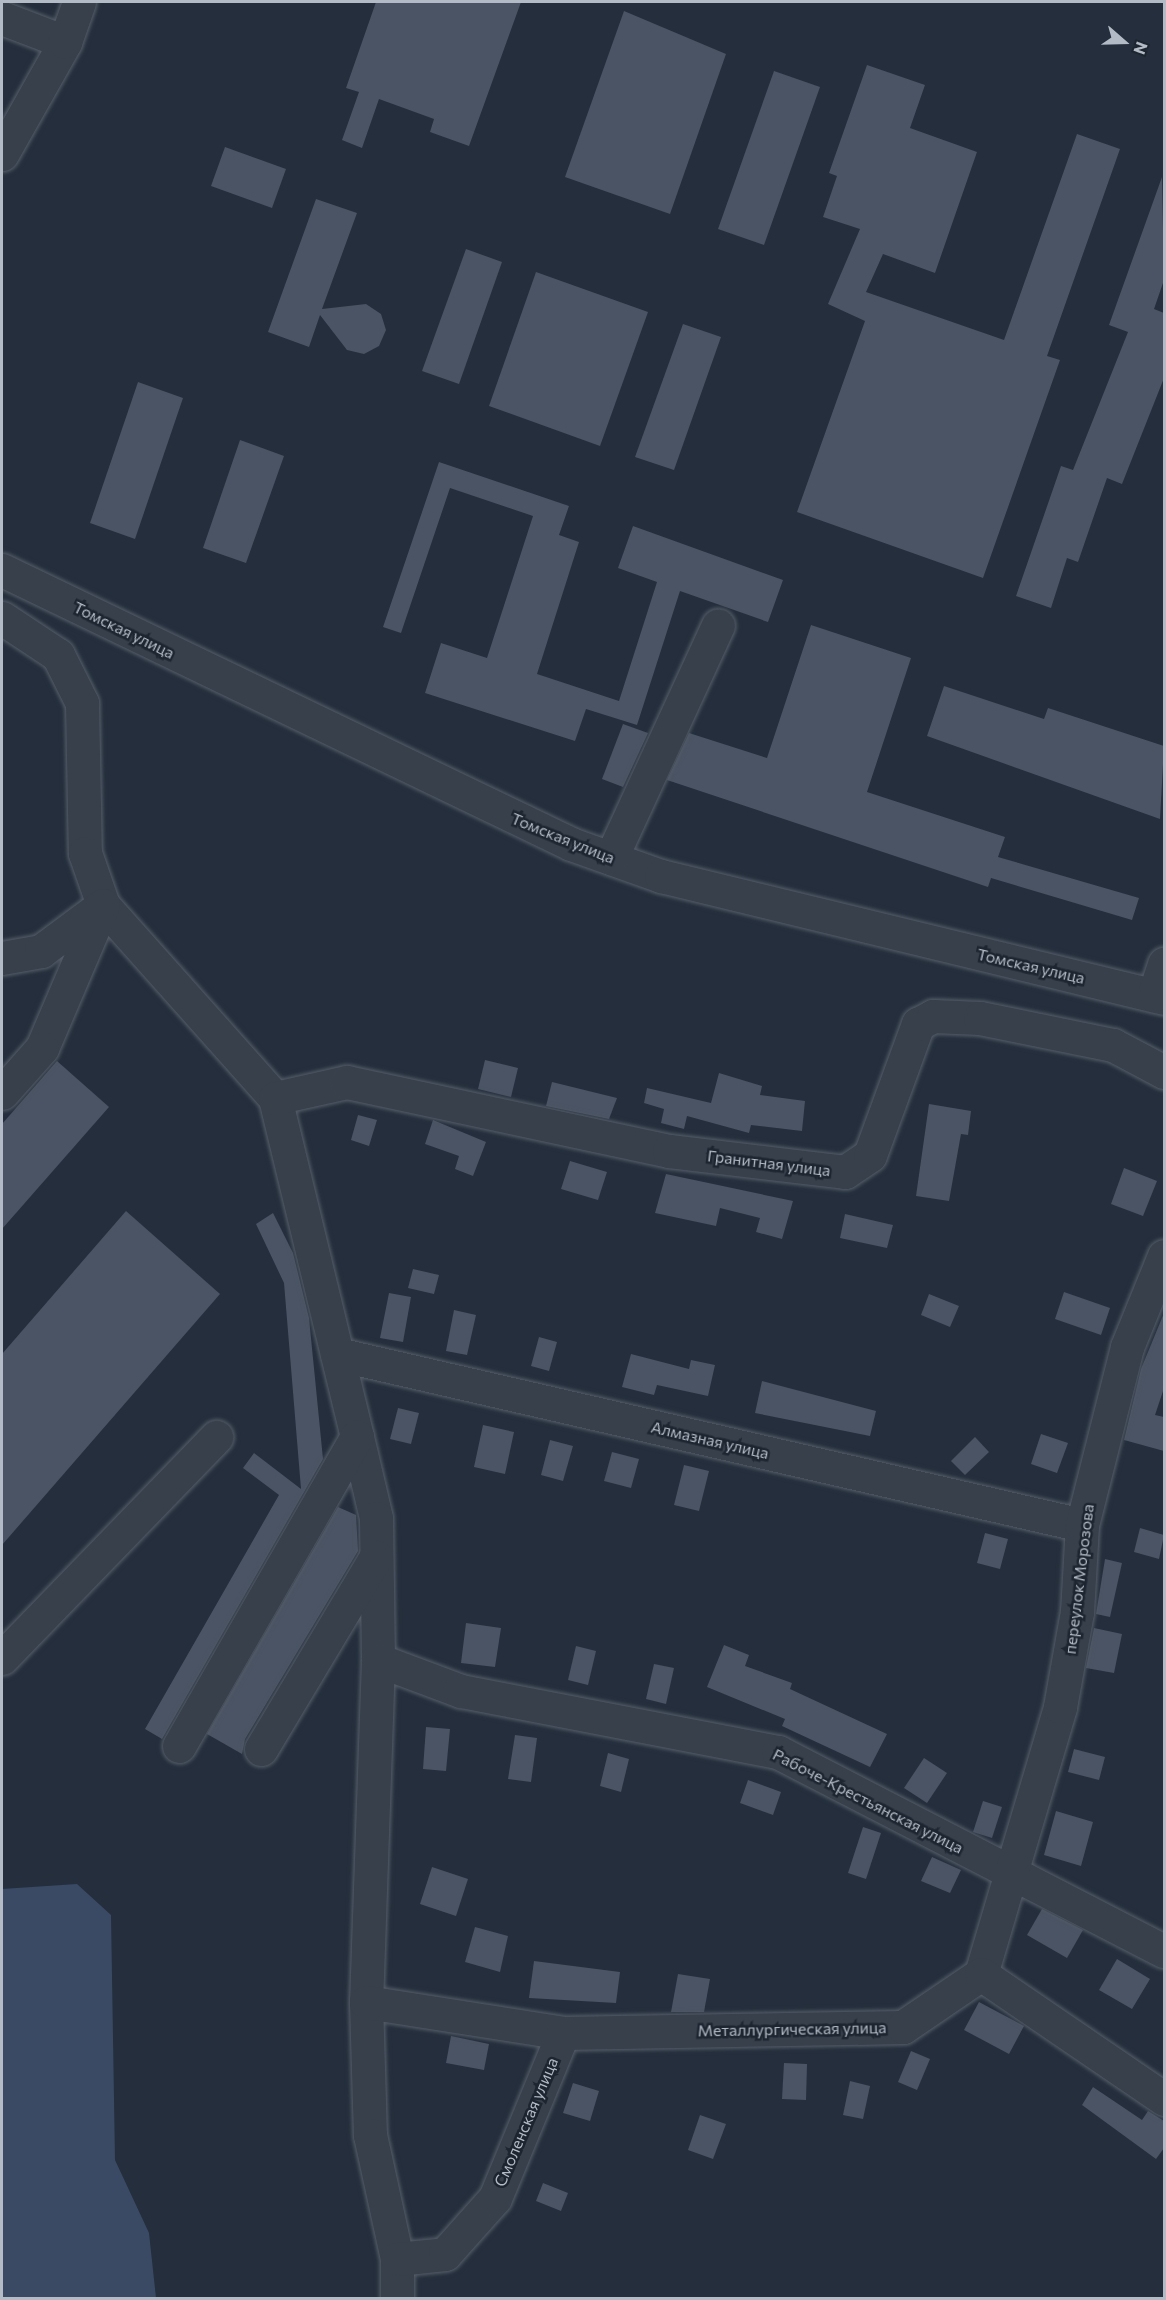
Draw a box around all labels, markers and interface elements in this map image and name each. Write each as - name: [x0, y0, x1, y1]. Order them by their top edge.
- north arrow: [1094, 12, 1154, 72]
- text: N: [1130, 39, 1152, 57]
- street label: Томская улица: [70, 597, 178, 663]
- street label: Томская улица: [508, 809, 618, 867]
- street label: Томская улица: [975, 944, 1087, 988]
- street label: Гранитная улица: [706, 1146, 832, 1180]
- street label: Алмазная улица: [649, 1417, 771, 1463]
- street label: переулок Морозова: [1060, 1503, 1098, 1655]
- street label: Рабоче-Крестьянская улица: [770, 1745, 966, 1857]
- street label: Металлургическая улица: [697, 2018, 887, 2040]
- street label: Смоленская улица: [490, 2054, 562, 2190]

